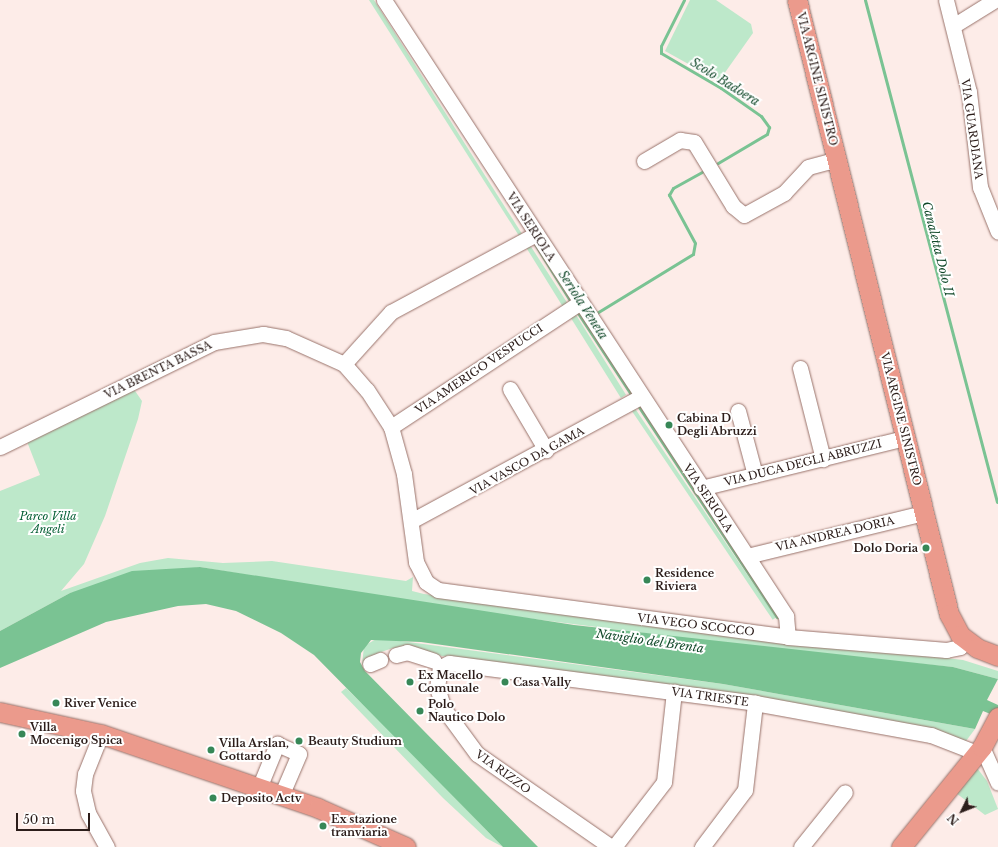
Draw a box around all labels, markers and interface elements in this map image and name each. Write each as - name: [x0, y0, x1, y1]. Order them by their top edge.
- street label: VIA ARGINE SINISTRO: [794, 10, 840, 148]
- water label: Scolo Badoera: [688, 55, 762, 109]
- street label: VIA GUARDIANA: [958, 78, 986, 180]
- street label: VIA SERIOLA: [504, 190, 558, 264]
- water label: Canaletta Dolo II: [919, 200, 957, 298]
- water label: Seriola Veneta: [555, 268, 611, 342]
- street label: VIA AMERIGO VESPUCCI: [412, 321, 546, 417]
- street label: VIA BRENTA BASSA: [102, 338, 214, 402]
- street label: VIA ARGINE SINISTRO: [878, 350, 924, 488]
- place label: Cabina D Degli Abruzzi: [677, 412, 757, 438]
- marker: Cabina D Degli Abruzzi: [664, 420, 674, 430]
- street label: VIA VASCO DA GAMA: [467, 424, 587, 498]
- street label: VIA DUCA DEGLI ABRUZZI: [722, 437, 884, 489]
- street label: VIA SERIOLA: [680, 461, 736, 535]
- park label: Parco Villa Angeli: [20, 510, 76, 536]
- street label: VIA ANDREA DORIA: [774, 514, 896, 554]
- place label: Dolo Doria: [853, 541, 918, 555]
- marker: Dolo Doria: [921, 543, 931, 553]
- place label: Residence Riviera: [655, 567, 714, 593]
- marker: Residence Riviera: [642, 575, 652, 585]
- street label: VIA VEGO SCOCCO: [636, 611, 756, 639]
- water label: Naviglio del Brenta: [595, 626, 705, 656]
- place label: Ex Macello Comunale: [418, 669, 483, 695]
- place label: Casa Vally: [513, 675, 572, 689]
- marker: Ex Macello Comunale: [405, 677, 415, 687]
- marker: Casa Vally: [500, 677, 510, 687]
- street label: VIA TRIESTE: [670, 685, 750, 709]
- place label: River Venice: [64, 696, 137, 710]
- marker: River Venice: [51, 698, 61, 708]
- place label: Polo Nautico Dolo: [428, 698, 505, 724]
- marker: Polo Nautico Dolo: [415, 706, 425, 716]
- place label: Villa Mocenigo Spica: [30, 721, 122, 747]
- marker: Villa Mocenigo Spica: [17, 729, 27, 739]
- place label: Beauty Studium: [308, 734, 402, 748]
- marker: Beauty Studium: [293, 735, 305, 747]
- place label: Villa Arslan, Gottardo: [219, 737, 289, 763]
- marker: Villa Arslan, Gottardo: [206, 745, 216, 755]
- street label: VIA RIZZO: [473, 747, 533, 797]
- place label: Deposito Actv: [221, 791, 302, 805]
- north arrow: [942, 791, 982, 831]
- marker: Deposito Actv: [208, 793, 218, 803]
- scale bar: [18, 805, 92, 831]
- text: N: [945, 811, 962, 828]
- text: 50 m: [23, 812, 55, 827]
- place label: Ex stazione tranviaria: [331, 813, 397, 839]
- marker: Ex stazione tranviaria: [318, 821, 328, 831]

